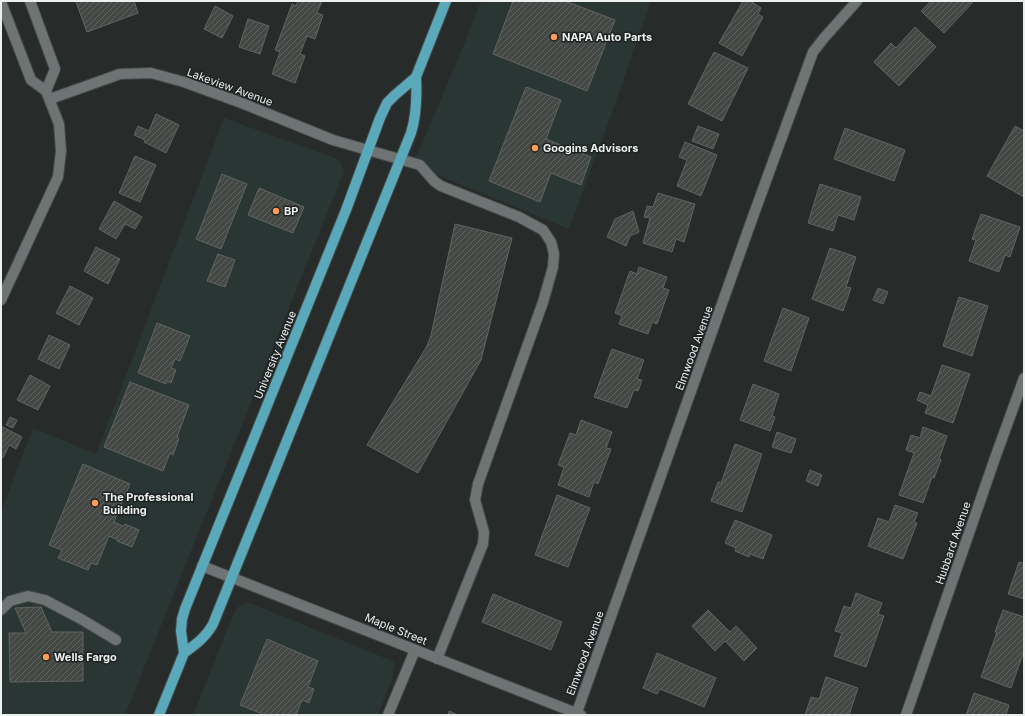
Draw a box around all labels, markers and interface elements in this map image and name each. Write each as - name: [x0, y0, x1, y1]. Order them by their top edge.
- place label: NAPA Auto Parts: [562, 30, 652, 44]
- marker: NAPA Auto Parts: [549, 32, 559, 42]
- street label: Lakeview Avenue: [185, 65, 275, 109]
- place label: Googins Advisors: [543, 141, 638, 155]
- marker: Googins Advisors: [530, 143, 540, 153]
- place label: BP: [284, 204, 298, 218]
- marker: BP: [271, 206, 281, 216]
- street label: Elmwood Avenue: [672, 304, 716, 392]
- street label: University Avenue: [251, 309, 299, 401]
- place label: The Professional Building: [103, 490, 193, 517]
- marker: The Professional Building: [90, 498, 100, 508]
- street label: Hubbard Avenue: [932, 500, 974, 586]
- street label: Elmwood Avenue: [563, 609, 607, 697]
- street label: Maple Street: [363, 610, 430, 648]
- place label: Wells Fargo: [54, 650, 117, 664]
- marker: Wells Fargo: [41, 652, 51, 662]

